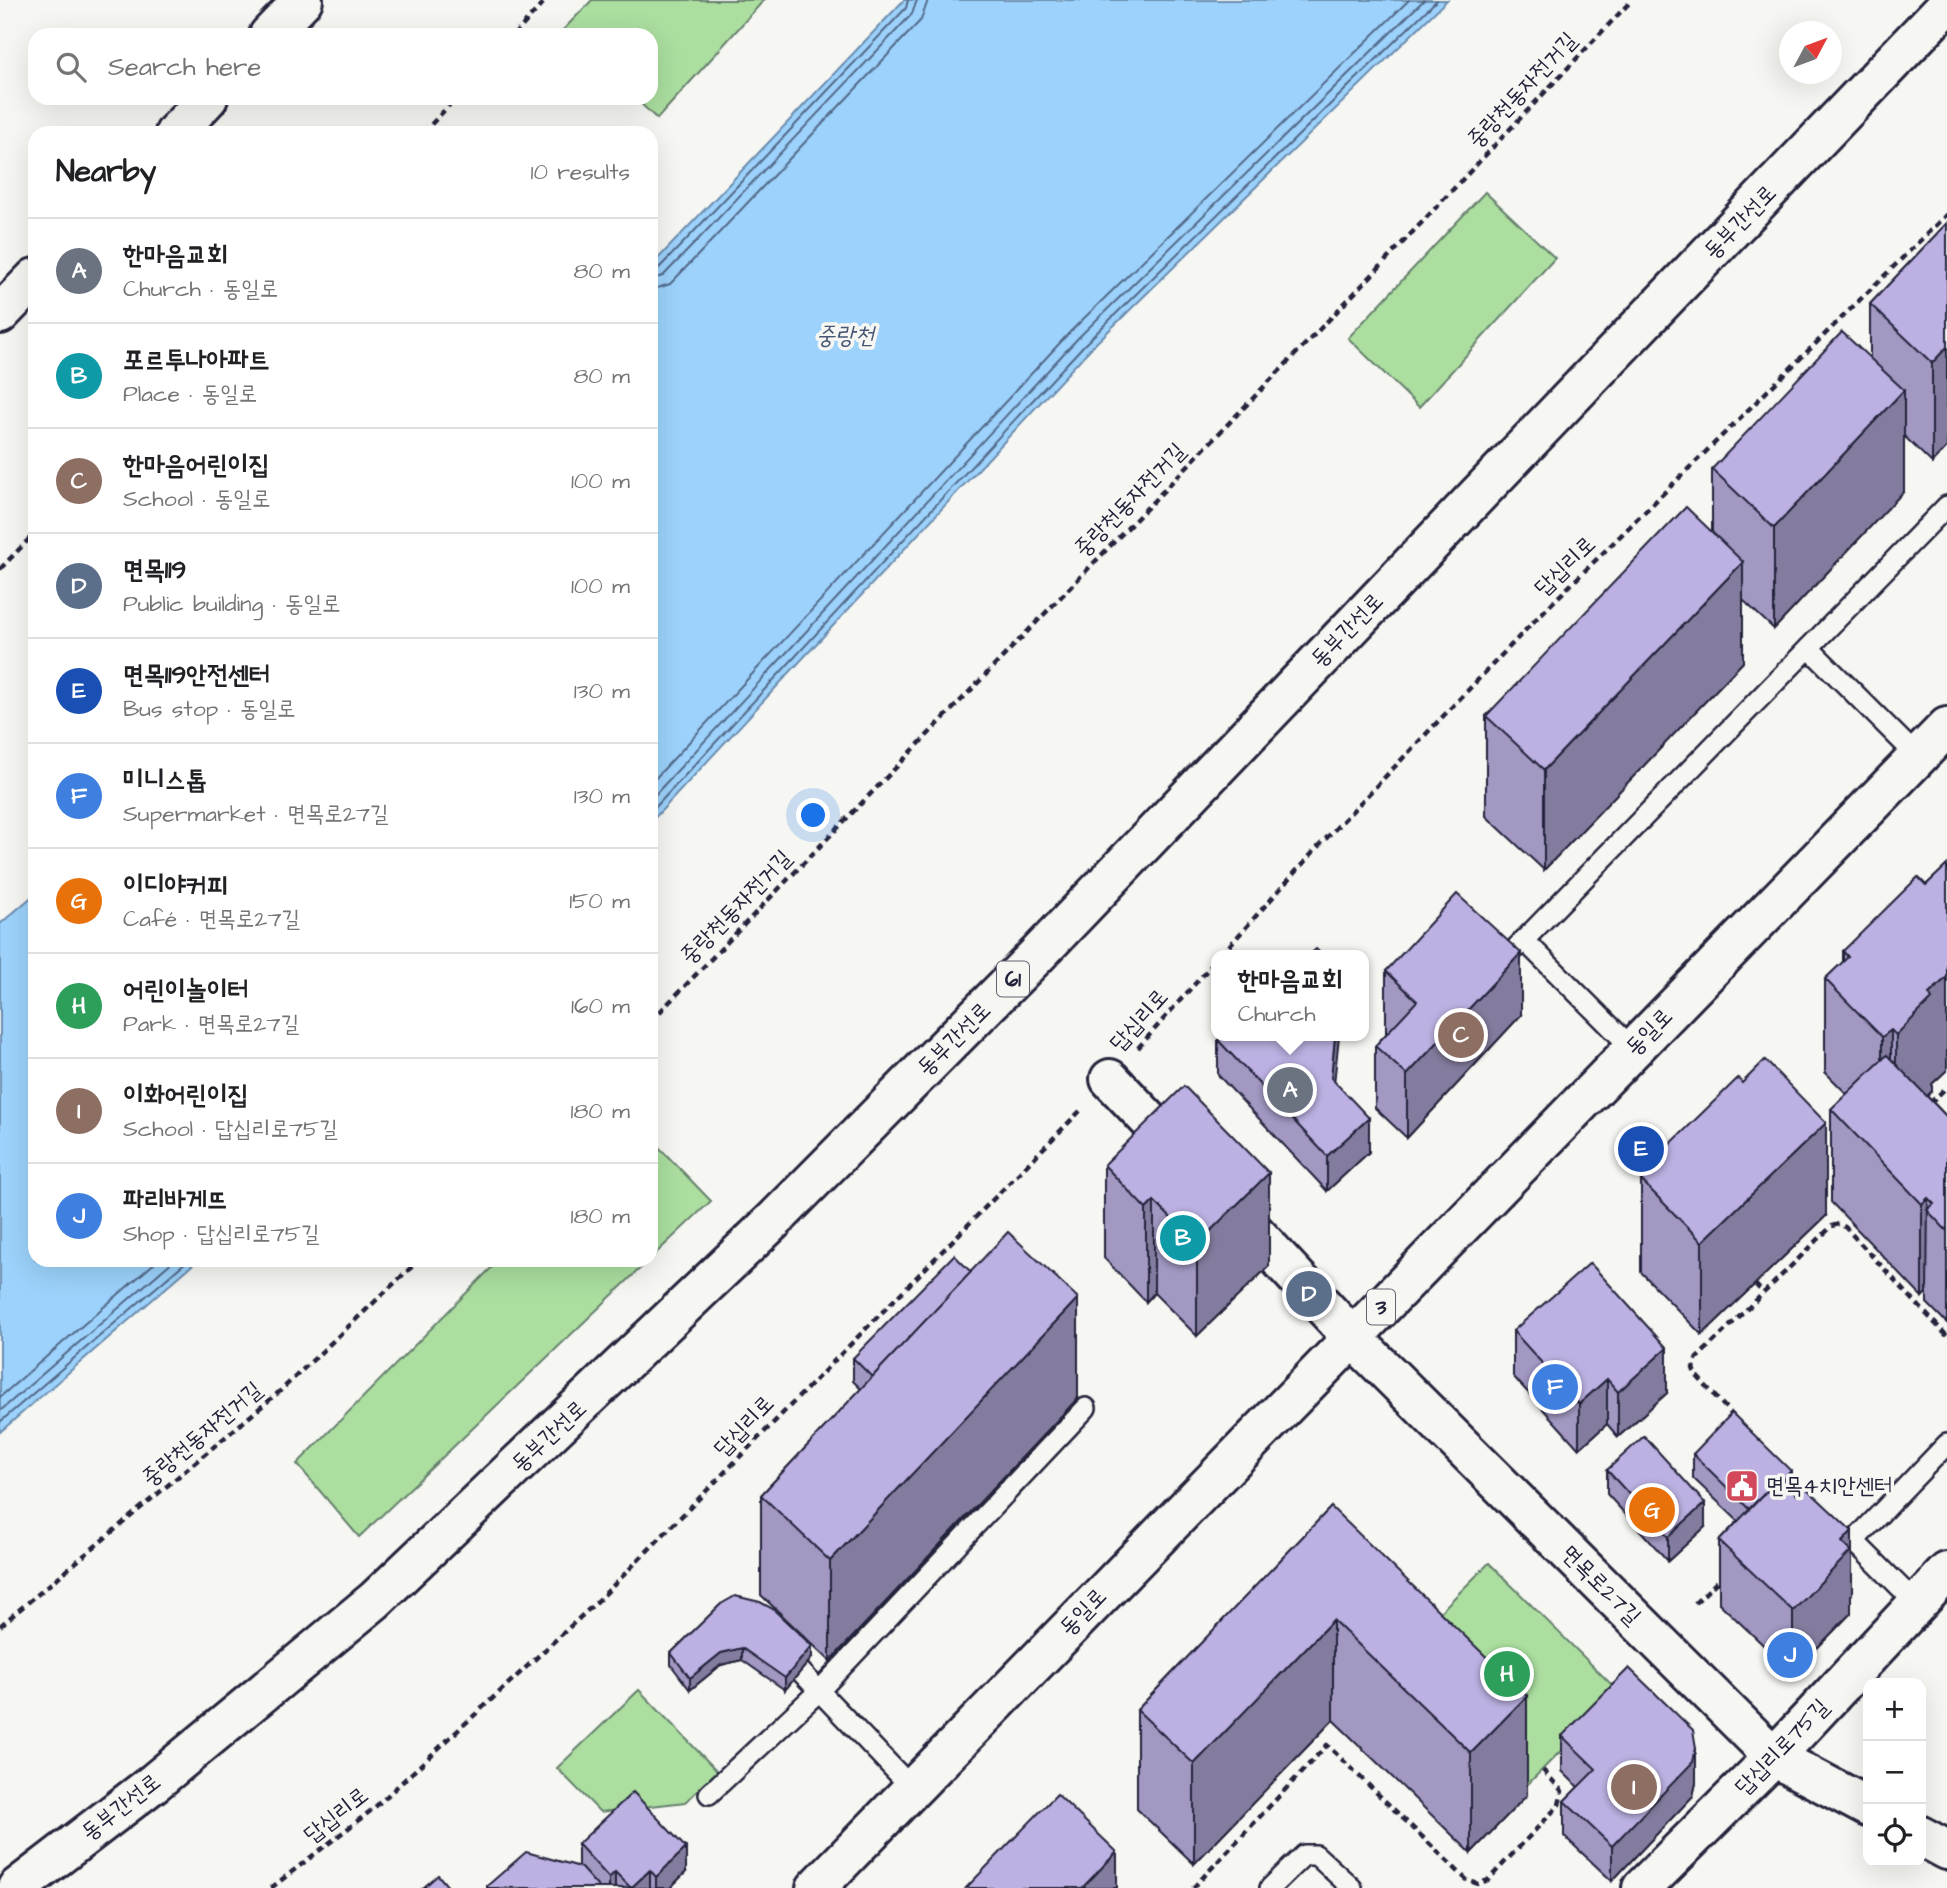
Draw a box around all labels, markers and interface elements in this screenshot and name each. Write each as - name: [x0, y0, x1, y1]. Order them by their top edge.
- north arrow: [1779, 21, 1842, 84]
- street label: 중랑천동자전거길: [1460, 25, 1584, 155]
- search box: [28, 28, 658, 105]
- icon: search: [52, 48, 90, 86]
- text: Search here: [108, 49, 261, 85]
- text: Nearby: [56, 151, 156, 193]
- text: 10 results: [531, 156, 630, 188]
- street label: 동부간선로: [1696, 178, 1784, 266]
- text: 한마음교회: [123, 237, 228, 273]
- text: A: [72, 255, 86, 287]
- text: 80 m: [573, 255, 630, 287]
- text: Church · 동일로: [123, 273, 278, 305]
- water label: 중랑천: [816, 319, 877, 353]
- text: 포르투나아파트: [123, 342, 269, 378]
- text: B: [71, 360, 87, 392]
- text: 80 m: [573, 360, 630, 392]
- text: Place · 동일로: [123, 378, 257, 410]
- street label: 중랑천동자전거길: [1067, 436, 1193, 564]
- text: 한마음어린이집: [123, 447, 269, 483]
- text: C: [71, 465, 87, 497]
- text: 100 m: [571, 465, 630, 497]
- text: School · 동일로: [123, 483, 270, 515]
- street label: 답십리로: [1527, 529, 1603, 603]
- text: 면목119: [123, 552, 186, 588]
- text: D: [72, 570, 86, 602]
- text: 100 m: [571, 570, 630, 602]
- street label: 동부간선로: [1303, 586, 1391, 674]
- text: Public building · 동일로: [123, 588, 341, 620]
- text: 면목119안전센터: [123, 657, 270, 693]
- text: E: [72, 675, 86, 707]
- text: 130 m: [574, 675, 630, 707]
- text: Bus stop · 동일로: [123, 693, 296, 725]
- text: 미니스톱: [123, 762, 207, 798]
- text: F: [71, 780, 87, 812]
- text: 130 m: [574, 780, 630, 812]
- text: Supermarket · 면목로27길: [123, 798, 389, 830]
- your location: [796, 798, 830, 832]
- street label: 중랑천동자전거길: [673, 843, 799, 971]
- text: 이디야커피: [123, 867, 228, 903]
- text: G: [71, 885, 87, 917]
- text: 150 m: [569, 885, 630, 917]
- text: Café · 면목로27길: [123, 903, 300, 935]
- popup: [1211, 950, 1369, 1041]
- road number: 61: [997, 962, 1029, 996]
- text: 한마음교회: [1238, 962, 1342, 998]
- text: 어린이놀이터: [123, 972, 249, 1008]
- street label: 답십리로: [1102, 982, 1176, 1058]
- text: H: [72, 990, 86, 1022]
- text: 160 m: [571, 990, 630, 1022]
- street label: 동부간선로: [910, 995, 998, 1083]
- text: Church: [1238, 998, 1316, 1030]
- street label: 동일로: [1618, 1001, 1680, 1063]
- text: Park · 면목로27길: [123, 1008, 299, 1040]
- pin: C: [1438, 1009, 1484, 1061]
- pin: A: [1267, 1064, 1313, 1116]
- text: 이화어린이집: [123, 1077, 249, 1113]
- text: I: [77, 1095, 81, 1127]
- text: 180 m: [571, 1095, 630, 1127]
- text: School · 답십리로75길: [123, 1113, 338, 1145]
- pin: E: [1618, 1123, 1664, 1175]
- text: 파리바게뜨: [123, 1182, 228, 1218]
- text: J: [73, 1200, 85, 1232]
- text: 180 m: [571, 1200, 630, 1232]
- pin: B: [1160, 1212, 1206, 1264]
- text: Shop · 답십리로75길: [123, 1218, 320, 1250]
- pin: D: [1286, 1268, 1332, 1320]
- road number: 3: [1367, 1290, 1395, 1324]
- pin: F: [1532, 1361, 1578, 1413]
- street label: 중랑천동자전거길: [135, 1374, 269, 1494]
- street label: 답십리로: [707, 1388, 781, 1464]
- street label: 동부간선로: [504, 1393, 594, 1479]
- public building icon: 면목4치안센터: [1723, 1467, 1761, 1505]
- place label: 면목4치안센터: [1766, 1470, 1893, 1502]
- pin: G: [1629, 1484, 1675, 1536]
- street label: 면목로27길: [1554, 1538, 1648, 1632]
- street label: 동일로: [1052, 1581, 1114, 1643]
- pin: J: [1767, 1629, 1813, 1681]
- pin: H: [1484, 1648, 1530, 1700]
- map controls: [1863, 1678, 1926, 1867]
- button: +: [1863, 1678, 1926, 1741]
- street label: 답십리로75길: [1728, 1692, 1836, 1802]
- button: −: [1863, 1741, 1926, 1804]
- pin: I: [1611, 1761, 1657, 1813]
- street label: 동부간선로: [75, 1766, 167, 1848]
- street label: 답십리로: [297, 1780, 375, 1850]
- button: locate: [1863, 1804, 1926, 1867]

